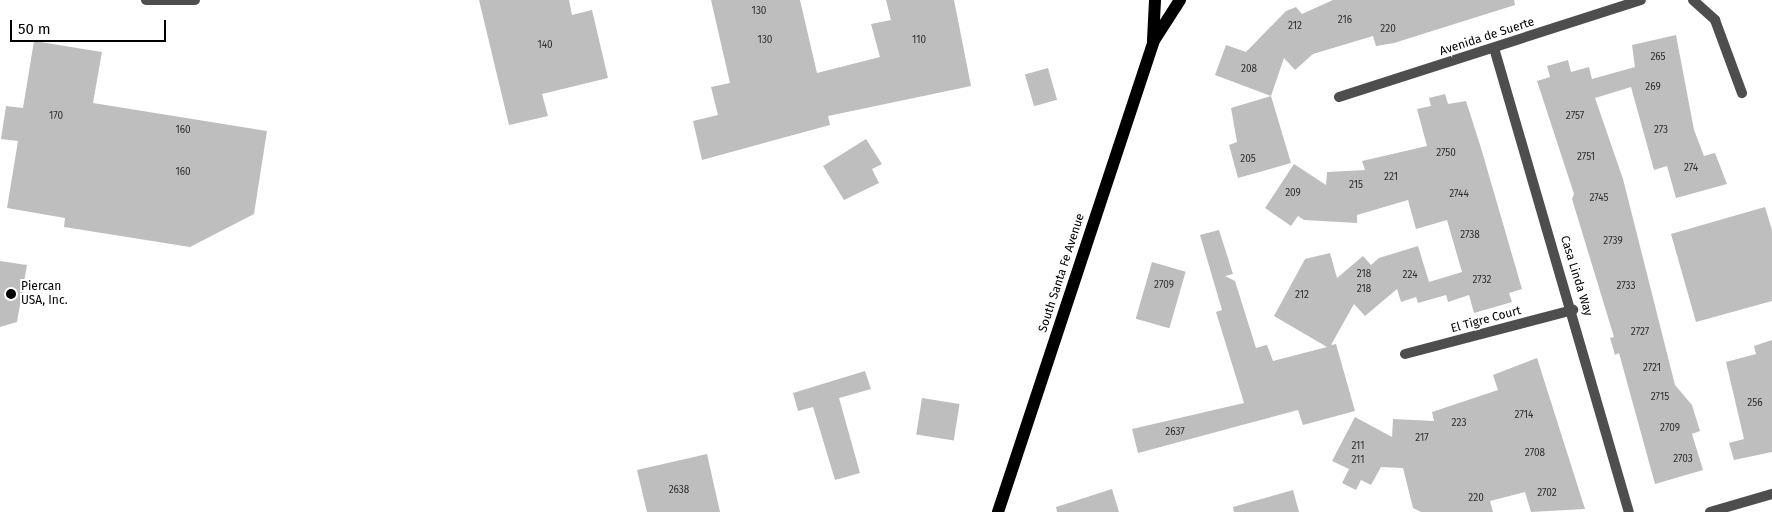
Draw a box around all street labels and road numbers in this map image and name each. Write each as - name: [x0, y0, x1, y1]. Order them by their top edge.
- street label: Avenida de Suerte: [1438, 15, 1536, 59]
- street label: South Santa Fe Avenue: [1036, 212, 1088, 334]
- street label: Casa Linda Way: [1557, 234, 1595, 318]
- street label: El Tigre Court: [1449, 304, 1523, 336]

